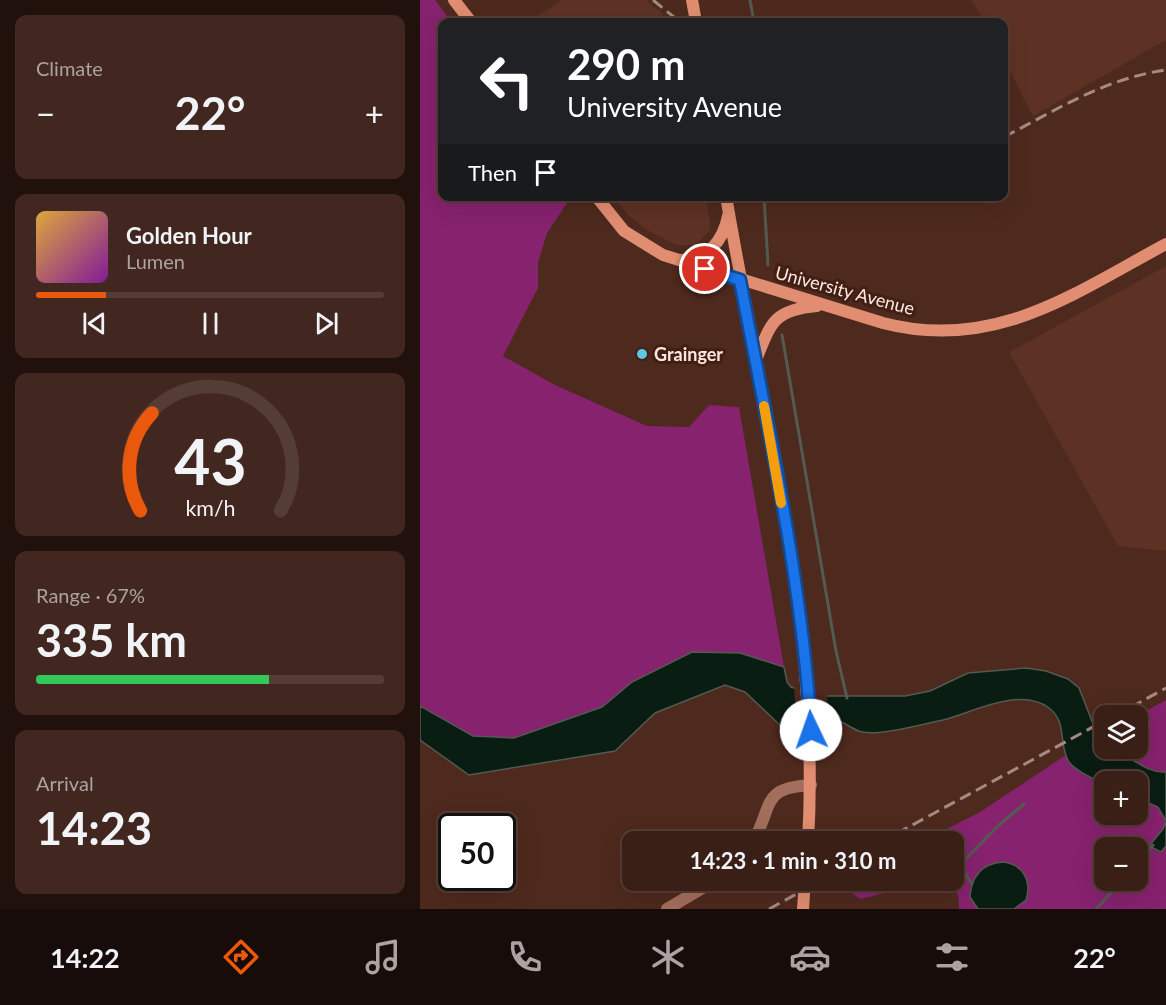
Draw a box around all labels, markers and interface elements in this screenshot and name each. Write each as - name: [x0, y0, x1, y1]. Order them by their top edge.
- text: 290 m: [567, 39, 685, 89]
- icon: left: [468, 42, 546, 120]
- text: Climate: [36, 56, 103, 80]
- text: 22°: [175, 86, 245, 140]
- text: University Avenue: [567, 90, 782, 123]
- text: −: [36, 93, 55, 133]
- text: +: [365, 93, 384, 133]
- icon: arrive: [529, 156, 562, 189]
- text: Then: [468, 159, 517, 186]
- text: Golden Hour: [126, 222, 252, 249]
- pin: [679, 243, 730, 294]
- text: Lumen: [126, 249, 185, 273]
- icon: arrive: [688, 252, 721, 285]
- street label: University Avenue: [773, 261, 917, 319]
- icon: previous: [78, 307, 111, 340]
- icon: pause: [194, 307, 227, 340]
- icon: next: [310, 307, 343, 340]
- place label: Grainger: [654, 343, 723, 365]
- marker: Grainger: [635, 347, 649, 361]
- text: 43: [174, 424, 246, 499]
- text: km/h: [185, 496, 235, 522]
- text: Range · 67%: [36, 583, 145, 607]
- text: 335 km: [36, 613, 187, 667]
- position arrow: [779, 698, 843, 762]
- map controls: [1094, 705, 1148, 891]
- button: layers: [1094, 705, 1148, 759]
- text: Arrival: [36, 771, 94, 795]
- button: +: [1094, 771, 1148, 825]
- text: 14:23: [36, 801, 152, 855]
- speed limit sign: 50: [438, 813, 516, 891]
- button: −: [1094, 837, 1148, 891]
- text: 14:23 · 1 min · 310 m: [690, 847, 896, 874]
- icon: directions: [220, 936, 262, 978]
- icon: music: [362, 936, 404, 978]
- icon: phone: [504, 936, 546, 978]
- icon: climate: [647, 936, 689, 978]
- icon: car: [789, 936, 831, 978]
- icon: filters: [931, 936, 973, 978]
- text: 14:22: [50, 941, 120, 974]
- text: 22°: [1073, 941, 1116, 974]

